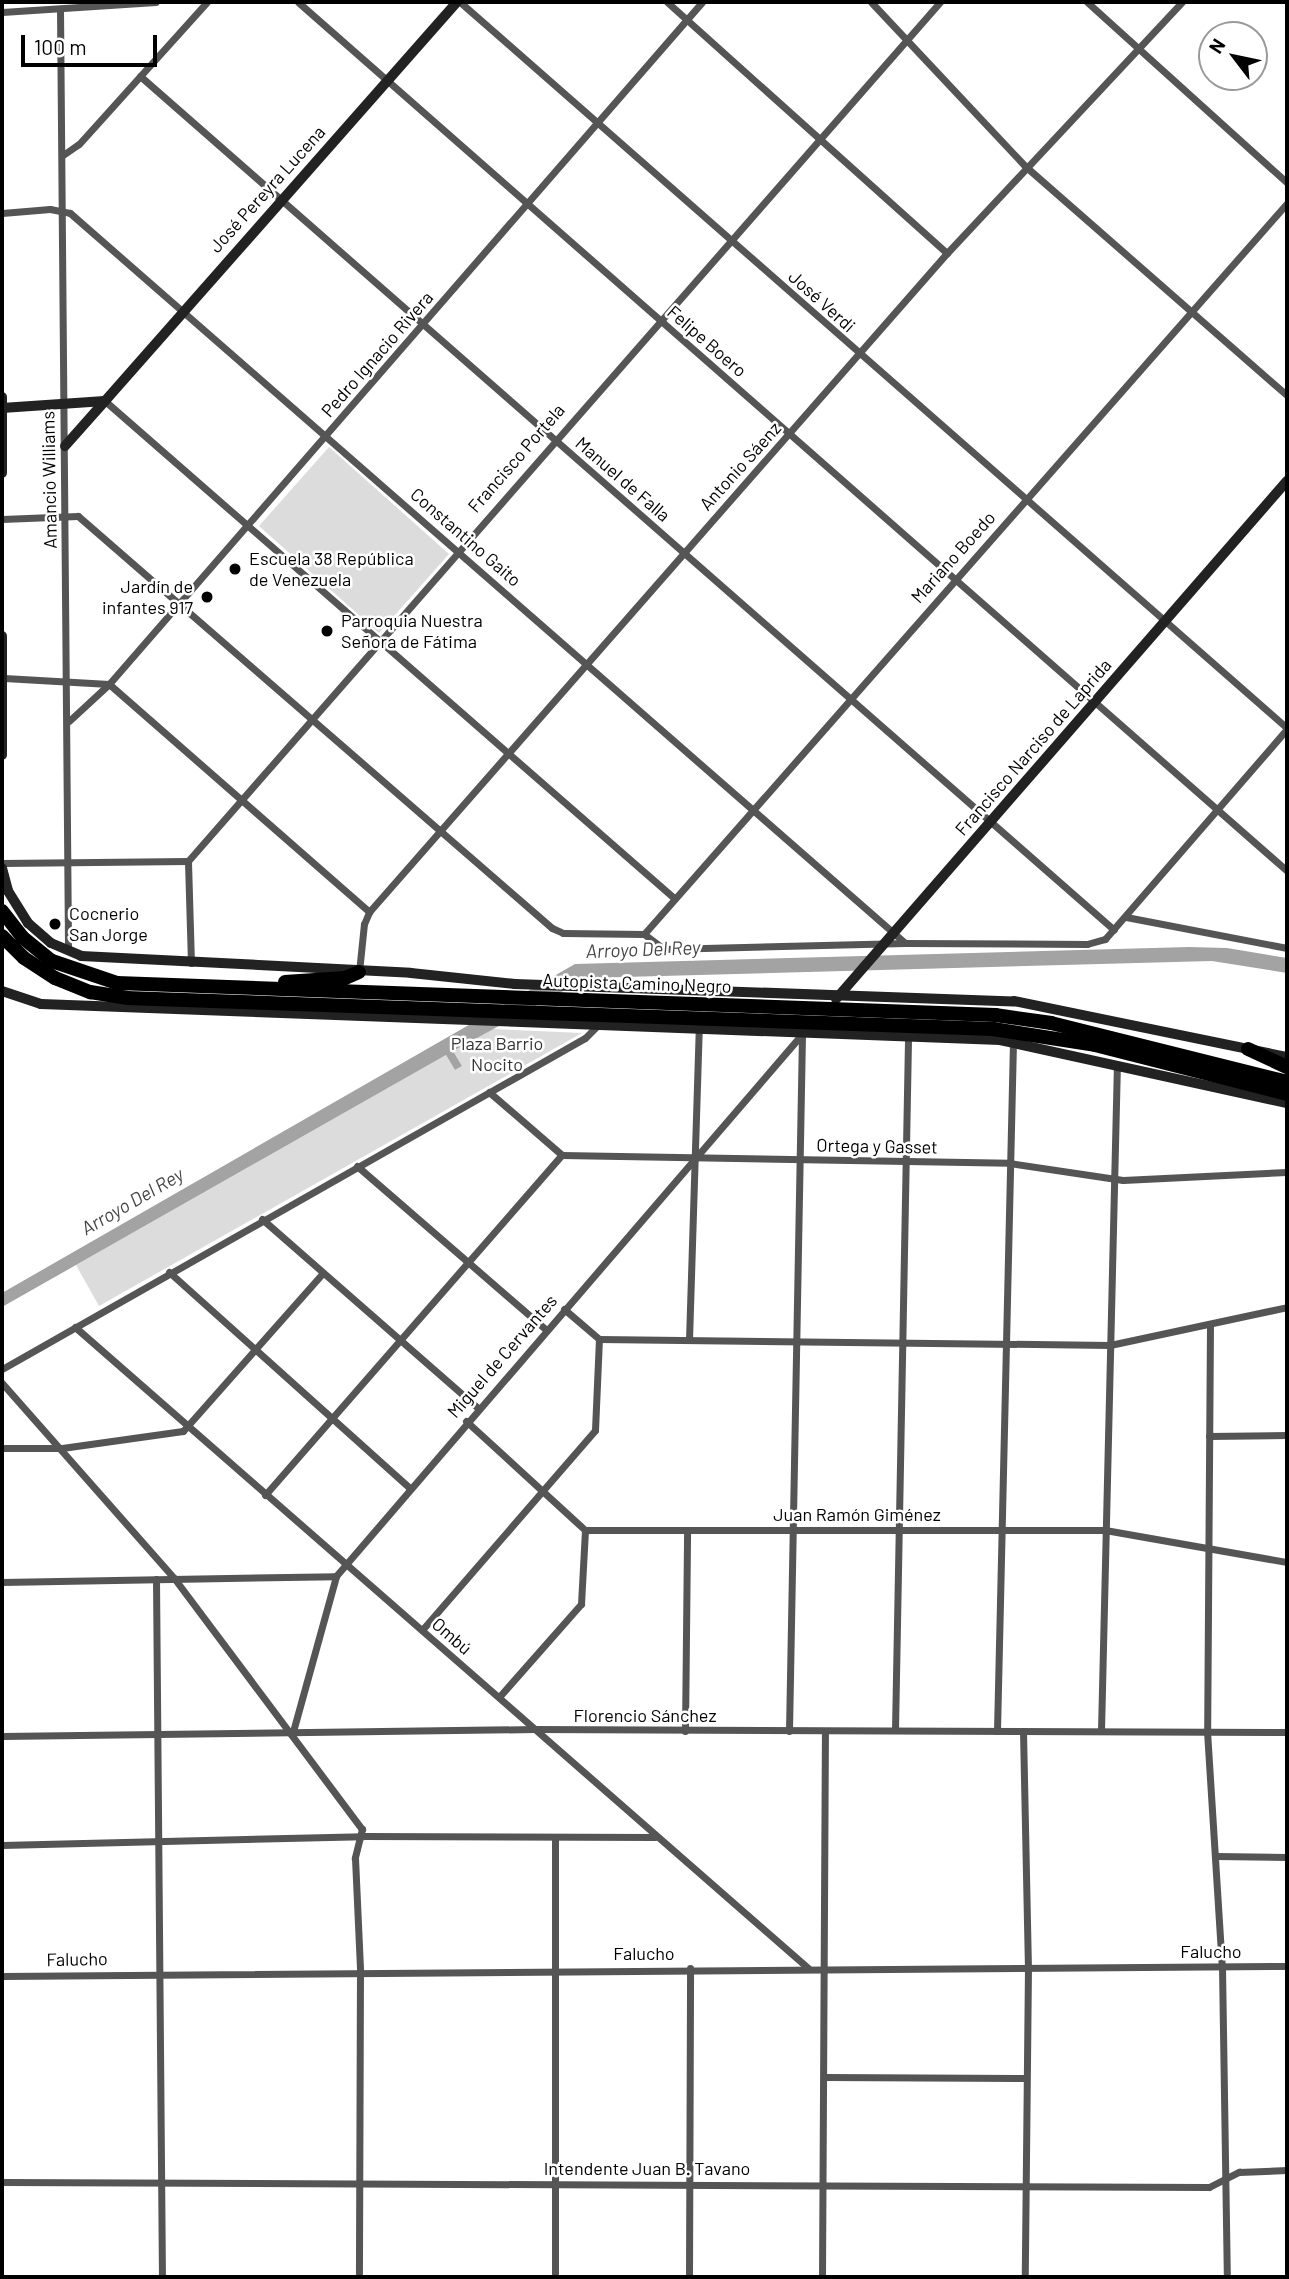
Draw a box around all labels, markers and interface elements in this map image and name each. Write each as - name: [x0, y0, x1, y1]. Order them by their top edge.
- scale bar: [24, 21, 161, 65]
- north arrow: [1198, 21, 1268, 91]
- text: 100 m: [34, 34, 87, 59]
- text: N: [1203, 34, 1230, 57]
- street label: José Pereyra Lucena: [204, 121, 330, 257]
- street label: José Verdi: [784, 265, 860, 337]
- street label: Pedro Ignacio Rivera: [317, 287, 437, 421]
- street label: Felipe Boero: [663, 301, 751, 381]
- street label: Francisco Portela: [463, 399, 569, 517]
- street label: Amancio Williams: [37, 411, 61, 549]
- street label: Antonio Sáenz: [695, 417, 785, 515]
- street label: Manuel de Falla: [571, 432, 675, 526]
- street label: Constantino Gaito: [406, 483, 526, 591]
- street label: Mariano Boedo: [906, 507, 1000, 607]
- place label: Escuela 38 República de Venezuela: [249, 548, 414, 590]
- marker: Escuela 38 República de Venezuela: [227, 561, 243, 577]
- place label: Jardín de infantes 917: [102, 576, 193, 618]
- marker: Jardín de infantes 917: [199, 589, 215, 605]
- place label: Parroquia Nuestra Señora de Fátima: [341, 610, 483, 652]
- marker: Parroquia Nuestra Señora de Fátima: [319, 623, 335, 639]
- street label: Francisco Narciso de Laprida: [950, 654, 1116, 840]
- place label: Cocnerio San Jorge: [69, 903, 148, 946]
- marker: Cocnerio San Jorge: [47, 916, 63, 932]
- water label: Arroyo Del Rey: [585, 936, 701, 962]
- street label: Autopista Camino Negro: [542, 969, 732, 997]
- park label: Plaza Barrio Nocito: [451, 1033, 543, 1076]
- street label: Ortega y Gasset: [816, 1134, 938, 1158]
- water label: Arroyo Del Rey: [77, 1162, 187, 1240]
- street label: Miguel de Cervantes: [443, 1290, 561, 1422]
- street label: Juan Ramón Giménez: [773, 1503, 941, 1525]
- street label: Ombú: [428, 1613, 476, 1659]
- street label: Florencio Sánchez: [574, 1704, 716, 1726]
- street label: Falucho: [1180, 1940, 1242, 1962]
- street label: Falucho: [613, 1942, 675, 1964]
- street label: Falucho: [46, 1948, 108, 1970]
- street label: Intendente Juan B. Tavano: [544, 2157, 750, 2179]

